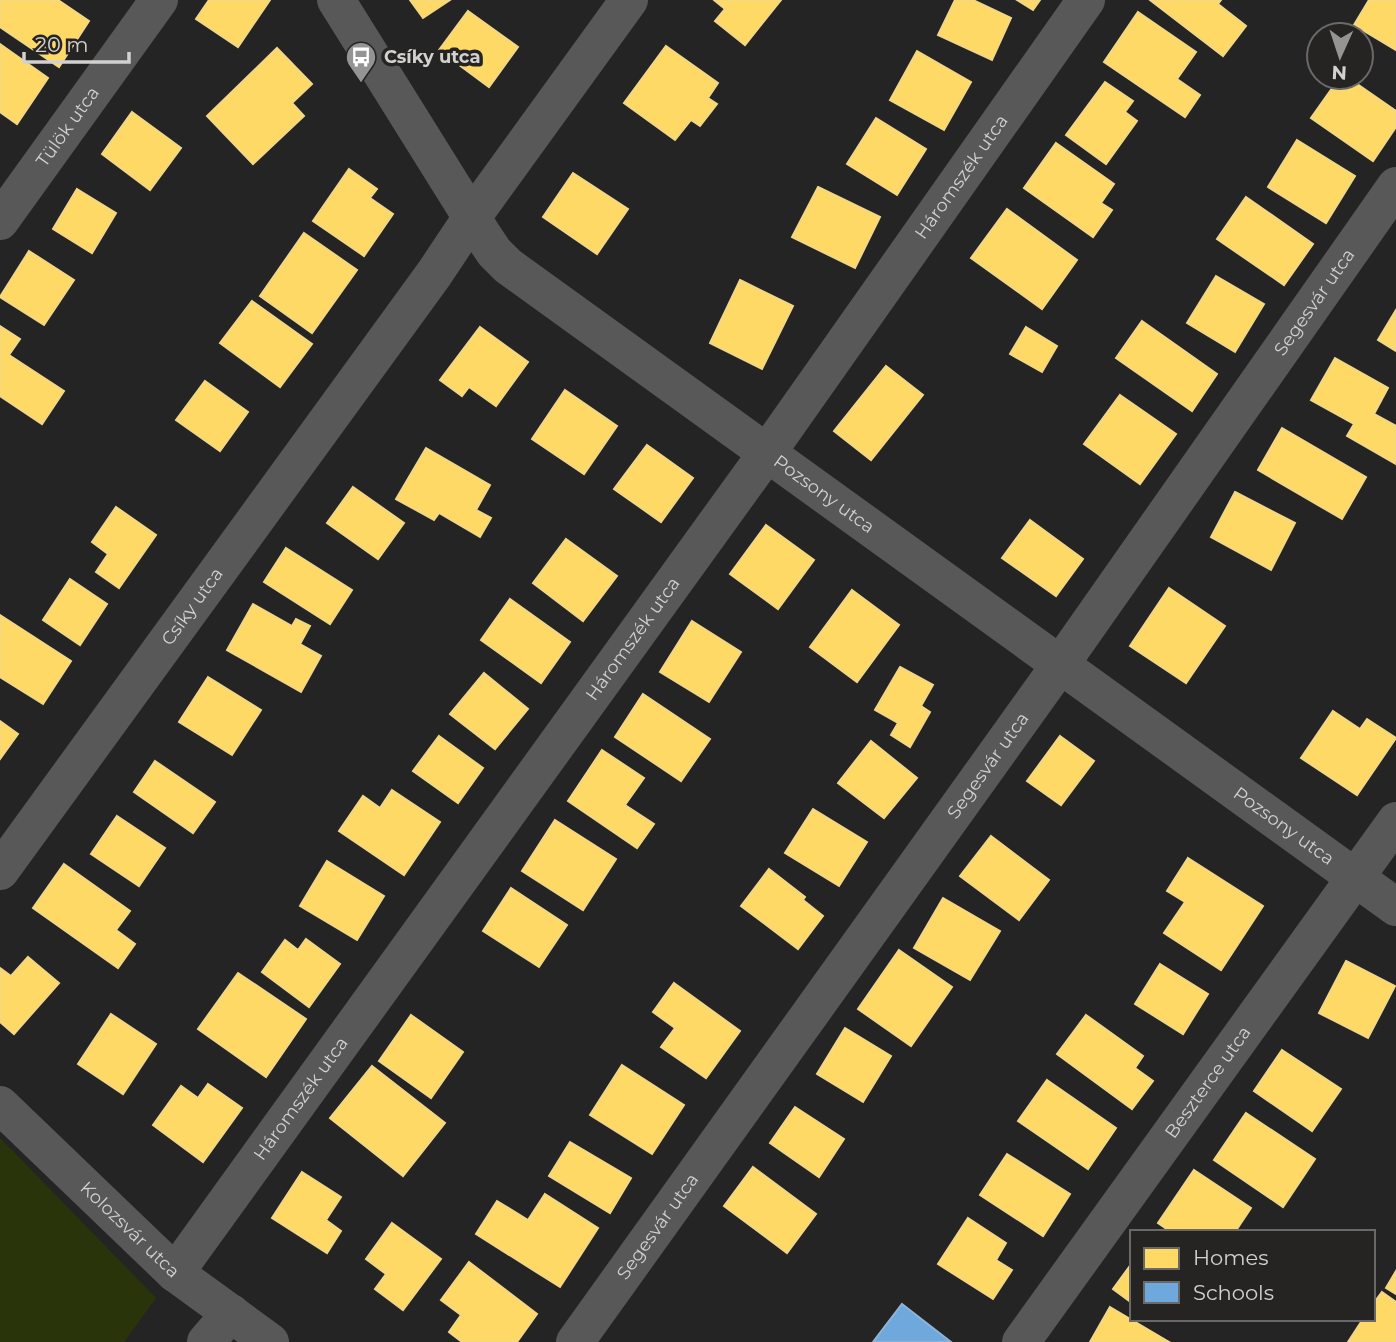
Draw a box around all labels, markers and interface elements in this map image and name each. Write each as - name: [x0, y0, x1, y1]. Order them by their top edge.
- scale bar: [24, 21, 130, 65]
- north arrow: [1305, 21, 1375, 91]
- text: 20 m: [35, 32, 89, 57]
- bus stop icon: Csíky utca: [344, 40, 378, 84]
- place label: Csíky utca: [384, 46, 481, 68]
- text: N: [1331, 61, 1347, 84]
- street label: Tülök utca: [31, 82, 104, 171]
- street label: Háromszék utca: [910, 111, 1013, 243]
- street label: Segesvár utca: [1269, 244, 1360, 360]
- street label: Pozsony utca: [769, 450, 879, 538]
- street label: Csíky utca: [157, 563, 228, 650]
- street label: Háromszék utca: [581, 573, 685, 705]
- street label: Segesvár utca: [942, 708, 1033, 823]
- street label: Pozsony utca: [1229, 782, 1339, 870]
- street label: Beszterce utca: [1160, 1022, 1256, 1143]
- street label: Háromszék utca: [249, 1033, 353, 1165]
- street label: Segesvár utca: [612, 1169, 703, 1284]
- street label: Kolozsvár utca: [76, 1177, 184, 1282]
- legend: [1130, 1230, 1375, 1321]
- text: Homes: [1193, 1245, 1268, 1270]
- text: Schools: [1193, 1280, 1274, 1305]

